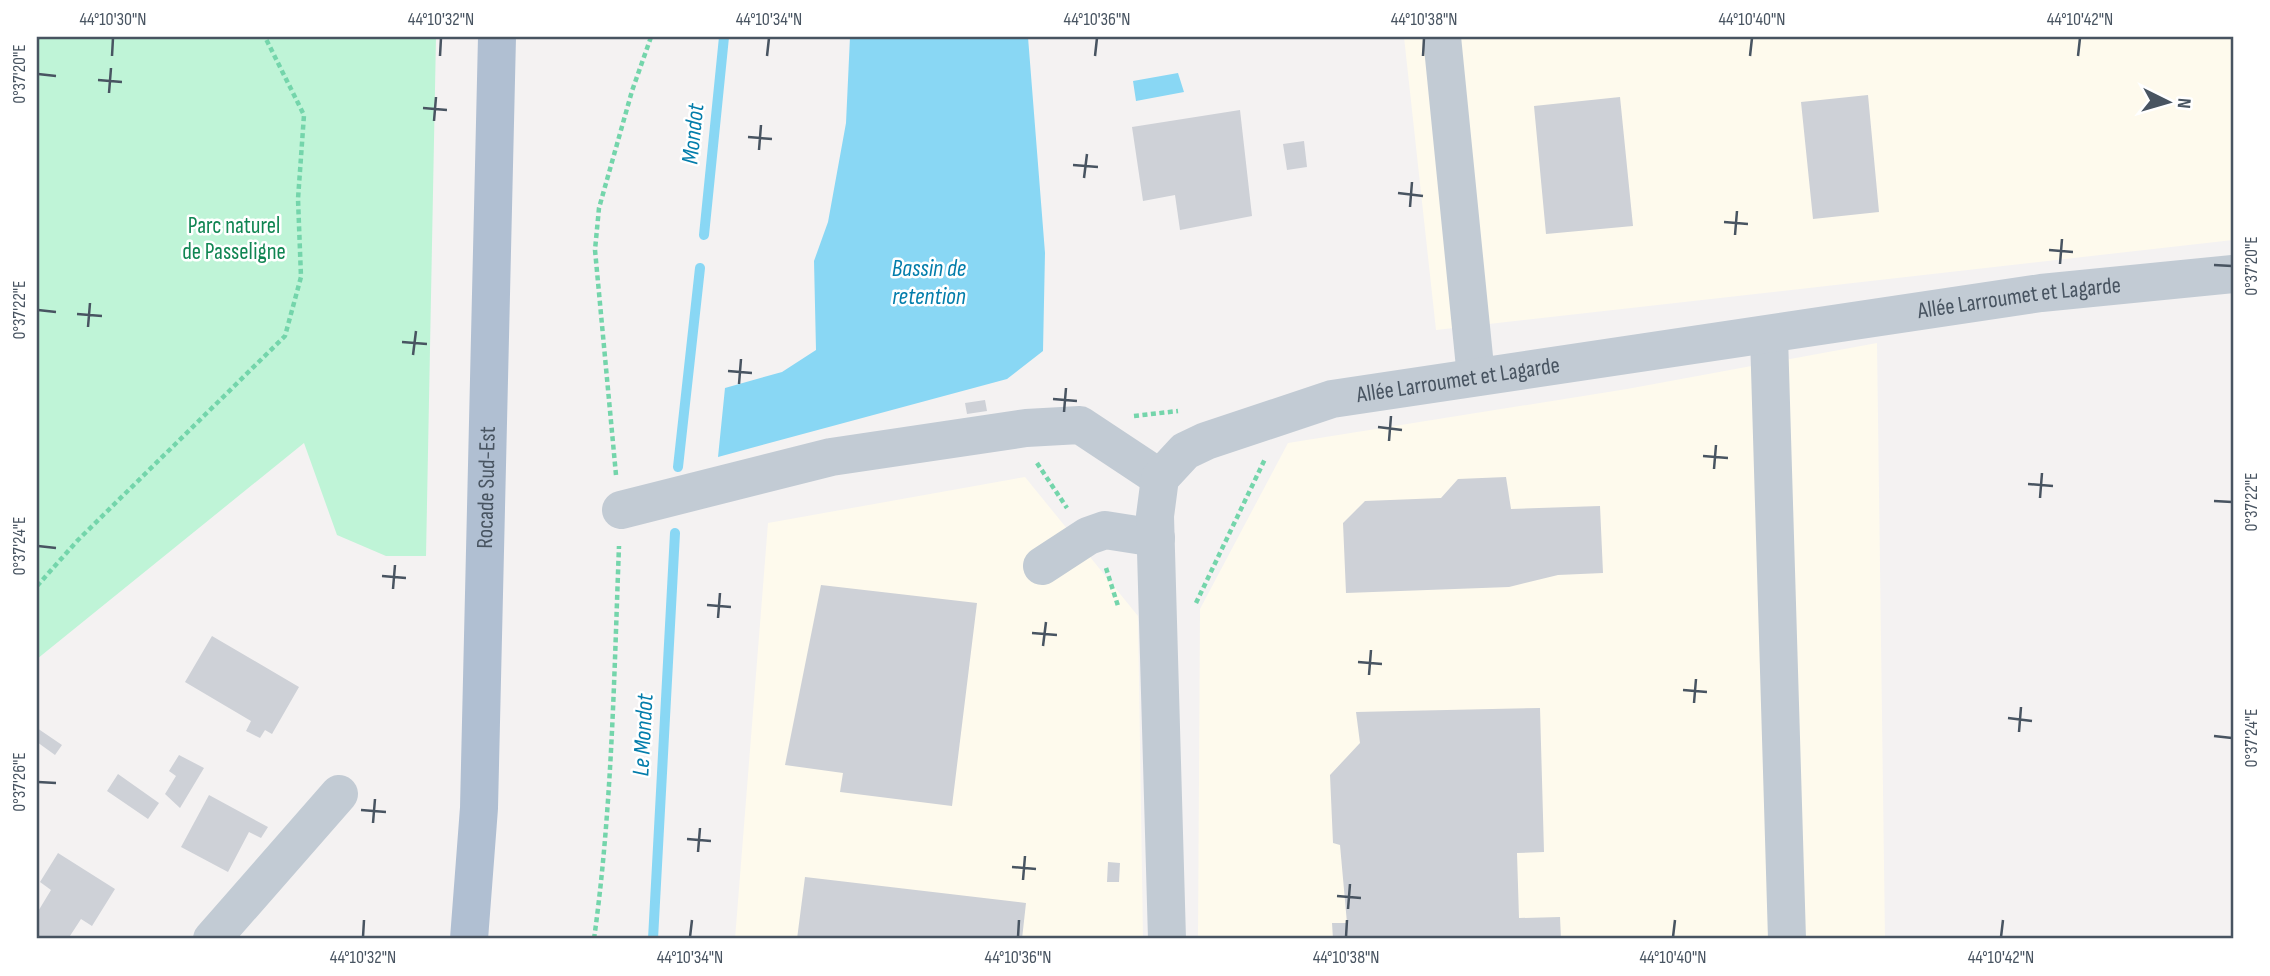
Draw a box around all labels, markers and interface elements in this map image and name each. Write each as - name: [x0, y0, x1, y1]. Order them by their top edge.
- text: 44°10'30"N: [80, 9, 146, 30]
- text: 44°10'32"N: [408, 9, 474, 30]
- text: 44°10'34"N: [736, 9, 802, 30]
- text: 44°10'36"N: [1064, 9, 1130, 30]
- text: 44°10'38"N: [1391, 9, 1457, 30]
- text: 44°10'40"N: [1719, 9, 1785, 30]
- text: 44°10'42"N: [2047, 9, 2113, 30]
- text: 0°37'20"E: [9, 44, 30, 104]
- north arrow: [2134, 66, 2204, 136]
- text: N: [2172, 97, 2195, 109]
- water label: Mondot: [675, 102, 711, 166]
- park label: Parc naturel de Passeligne: [182, 212, 286, 266]
- text: 0°37'20"E: [2241, 236, 2262, 296]
- water label: Bassin de retention: [892, 254, 966, 311]
- street label: Allée Larroumet et Lagarde: [1915, 271, 2122, 325]
- text: 0°37'22"E: [9, 281, 30, 340]
- street label: Allée Larroumet et Lagarde: [1354, 351, 1562, 409]
- street label: Rocade Sud-Est: [471, 426, 502, 549]
- text: 0°37'22"E: [2241, 473, 2262, 532]
- text: 0°37'24"E: [9, 517, 30, 575]
- water label: Le Mondot: [626, 692, 660, 777]
- text: 0°37'24"E: [2241, 709, 2262, 767]
- text: 0°37'26"E: [9, 752, 30, 812]
- text: 44°10'32"N: [330, 947, 396, 968]
- text: 44°10'34"N: [657, 947, 723, 968]
- text: 44°10'36"N: [985, 947, 1051, 968]
- text: 44°10'38"N: [1313, 947, 1379, 968]
- text: 44°10'40"N: [1640, 947, 1706, 968]
- text: 44°10'42"N: [1968, 947, 2034, 968]

